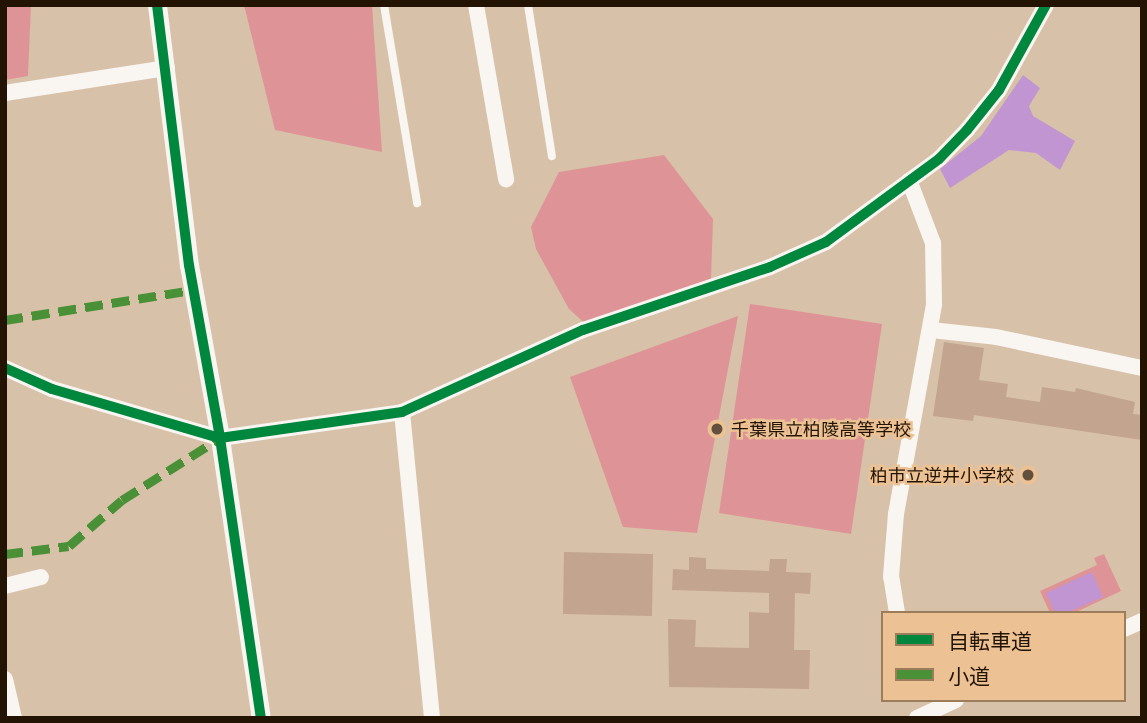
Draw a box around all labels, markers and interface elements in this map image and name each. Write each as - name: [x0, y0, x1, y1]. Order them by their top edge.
- place label: 千葉県立柏陵高等学校: [731, 418, 911, 440]
- marker: 千葉県立柏陵高等学校: [709, 421, 725, 437]
- place label: 柏市立逆井小学校: [870, 464, 1014, 486]
- marker: 柏市立逆井小学校: [1020, 467, 1036, 483]
- legend: [881, 611, 1126, 702]
- text: 自転車道: [948, 627, 1032, 655]
- text: 小道: [948, 662, 990, 690]

